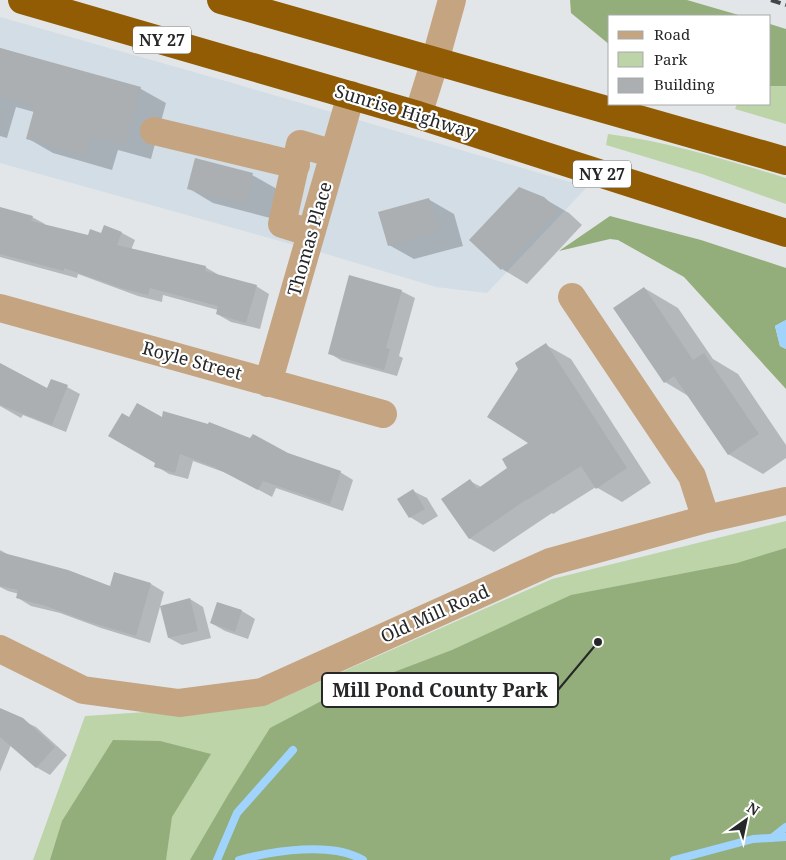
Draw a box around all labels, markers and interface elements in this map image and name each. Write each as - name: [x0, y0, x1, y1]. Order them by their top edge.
- legend: [608, 15, 771, 105]
- text: Road: [654, 24, 690, 44]
- road number: NY 27: [133, 26, 191, 54]
- text: Park: [654, 49, 688, 69]
- text: Building: [654, 74, 715, 94]
- street label: Sunrise Highway: [332, 78, 479, 144]
- road number: NY 27: [573, 160, 631, 188]
- street label: Thomas Place: [281, 179, 337, 299]
- street label: Royle Street: [140, 335, 245, 385]
- street label: Old Mill Road: [376, 578, 493, 648]
- callout: Mill Pond County Park: [322, 673, 558, 707]
- text: Mill Pond County Park: [332, 677, 549, 703]
- north arrow: [721, 795, 771, 845]
- text: N: [744, 798, 763, 820]

